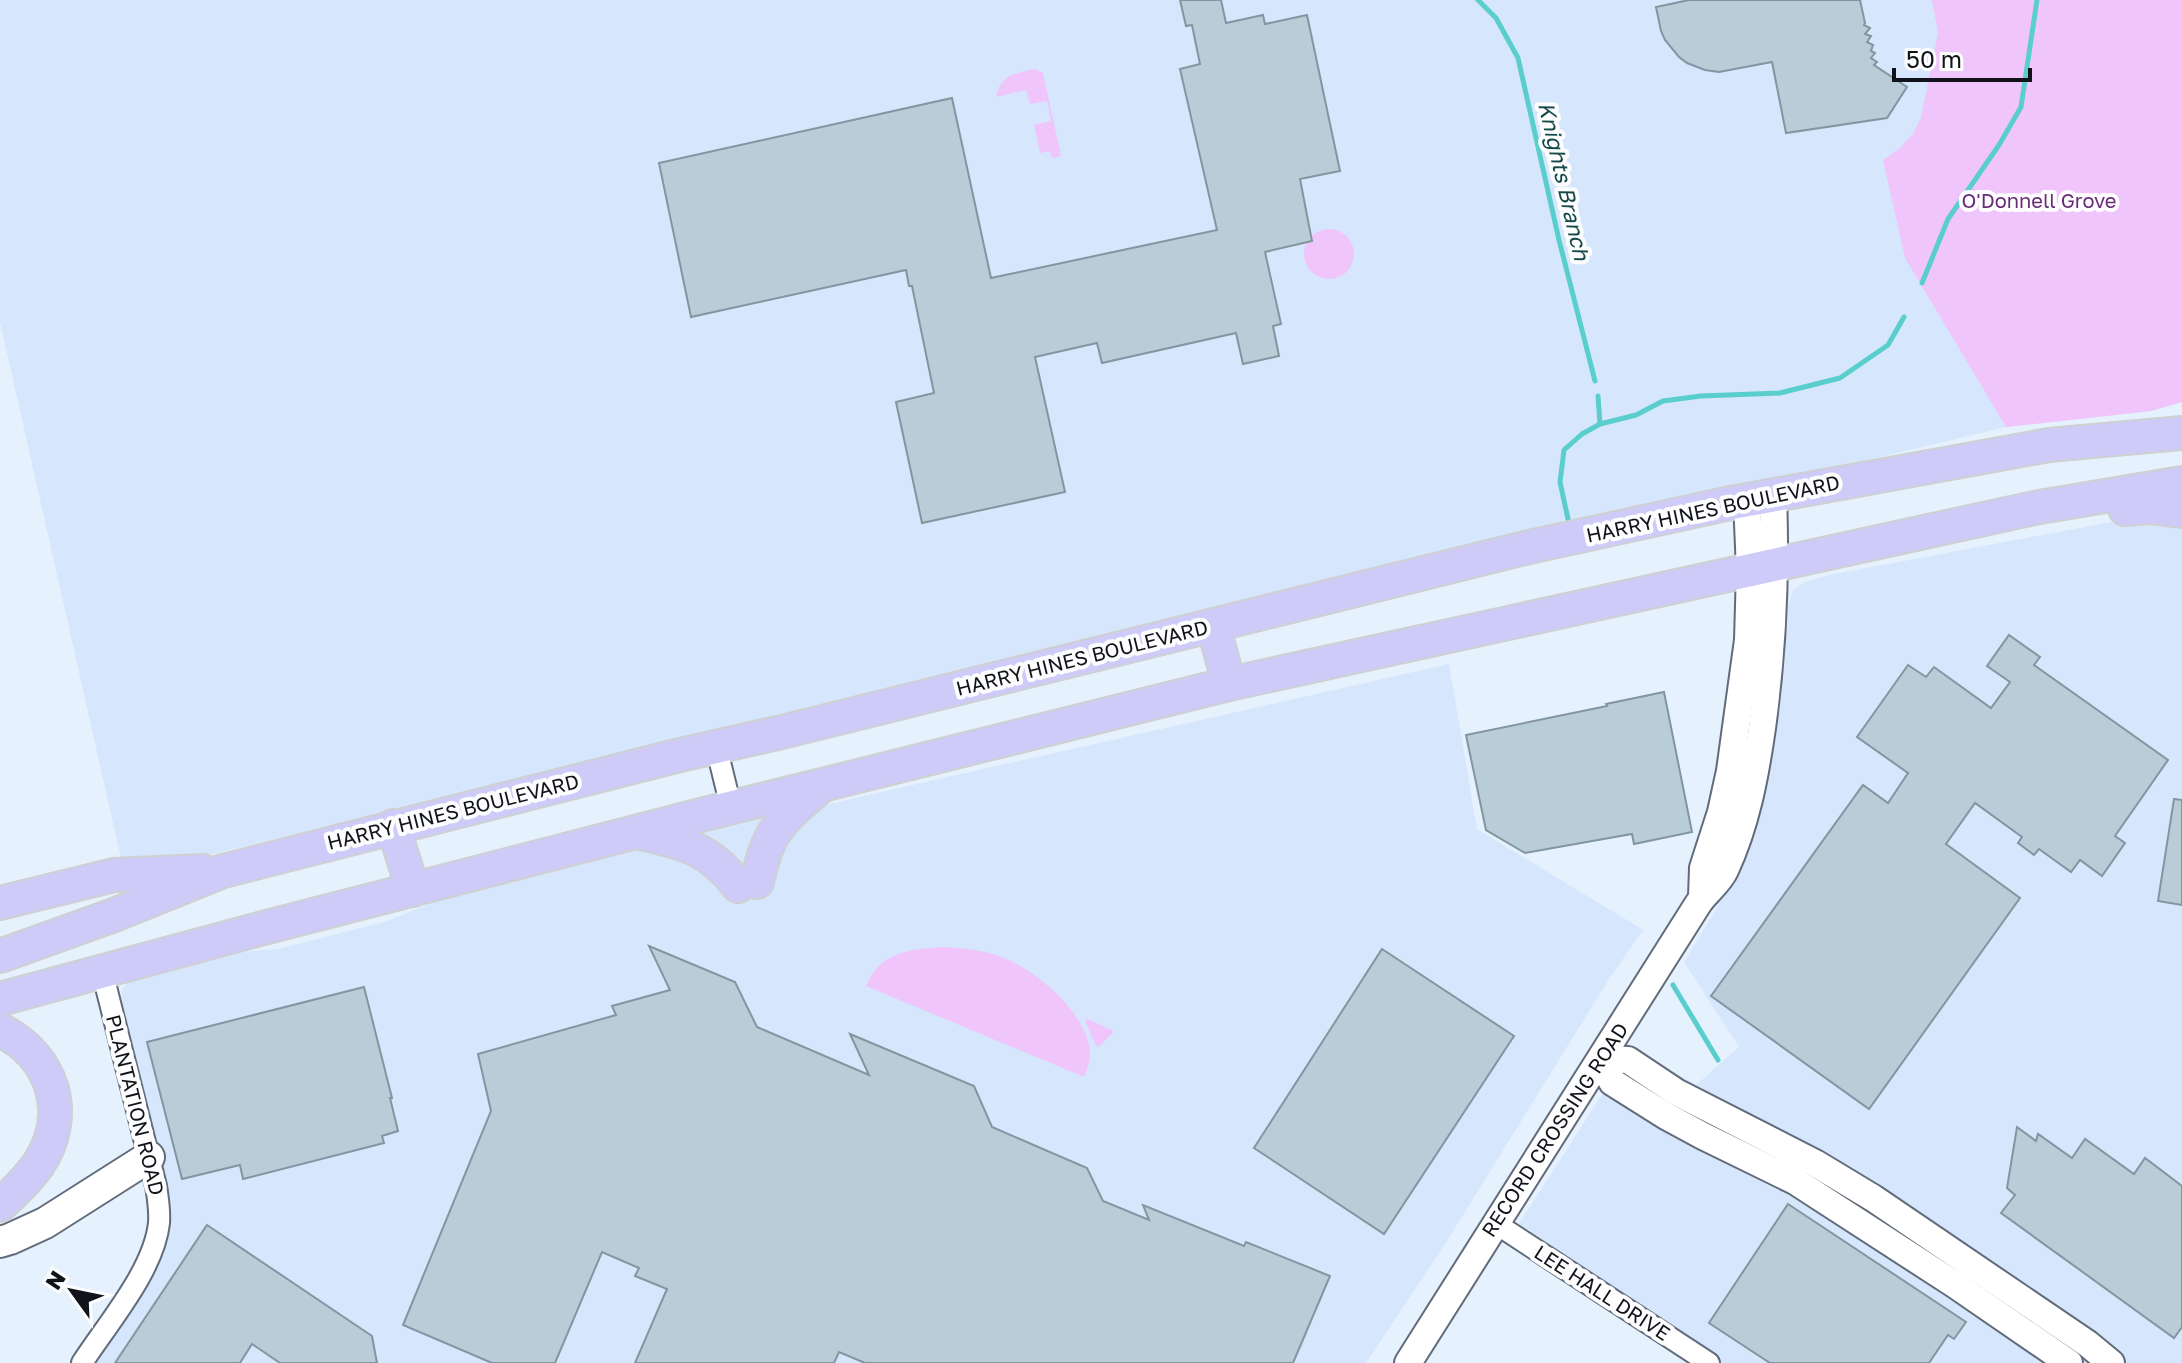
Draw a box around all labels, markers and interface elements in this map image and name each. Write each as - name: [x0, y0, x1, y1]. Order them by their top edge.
- scale bar: [1894, 32, 2030, 82]
- text: 50 m: [1906, 44, 1962, 73]
- water label: Knights Branch: [1533, 99, 1596, 264]
- park label: O'Donnell Grove: [1962, 188, 2116, 212]
- street label: HARRY HINES BOULEVARD: [1584, 469, 1842, 547]
- street label: HARRY HINES BOULEVARD: [953, 614, 1210, 700]
- street label: HARRY HINES BOULEVARD: [324, 768, 581, 854]
- street label: PLANTATION ROAD: [102, 1012, 170, 1198]
- street label: RECORD CROSSING ROAD: [1476, 1018, 1632, 1241]
- street label: LEE HALL DRIVE: [1530, 1239, 1675, 1345]
- north arrow: [32, 1251, 112, 1331]
- text: N: [39, 1265, 71, 1294]

